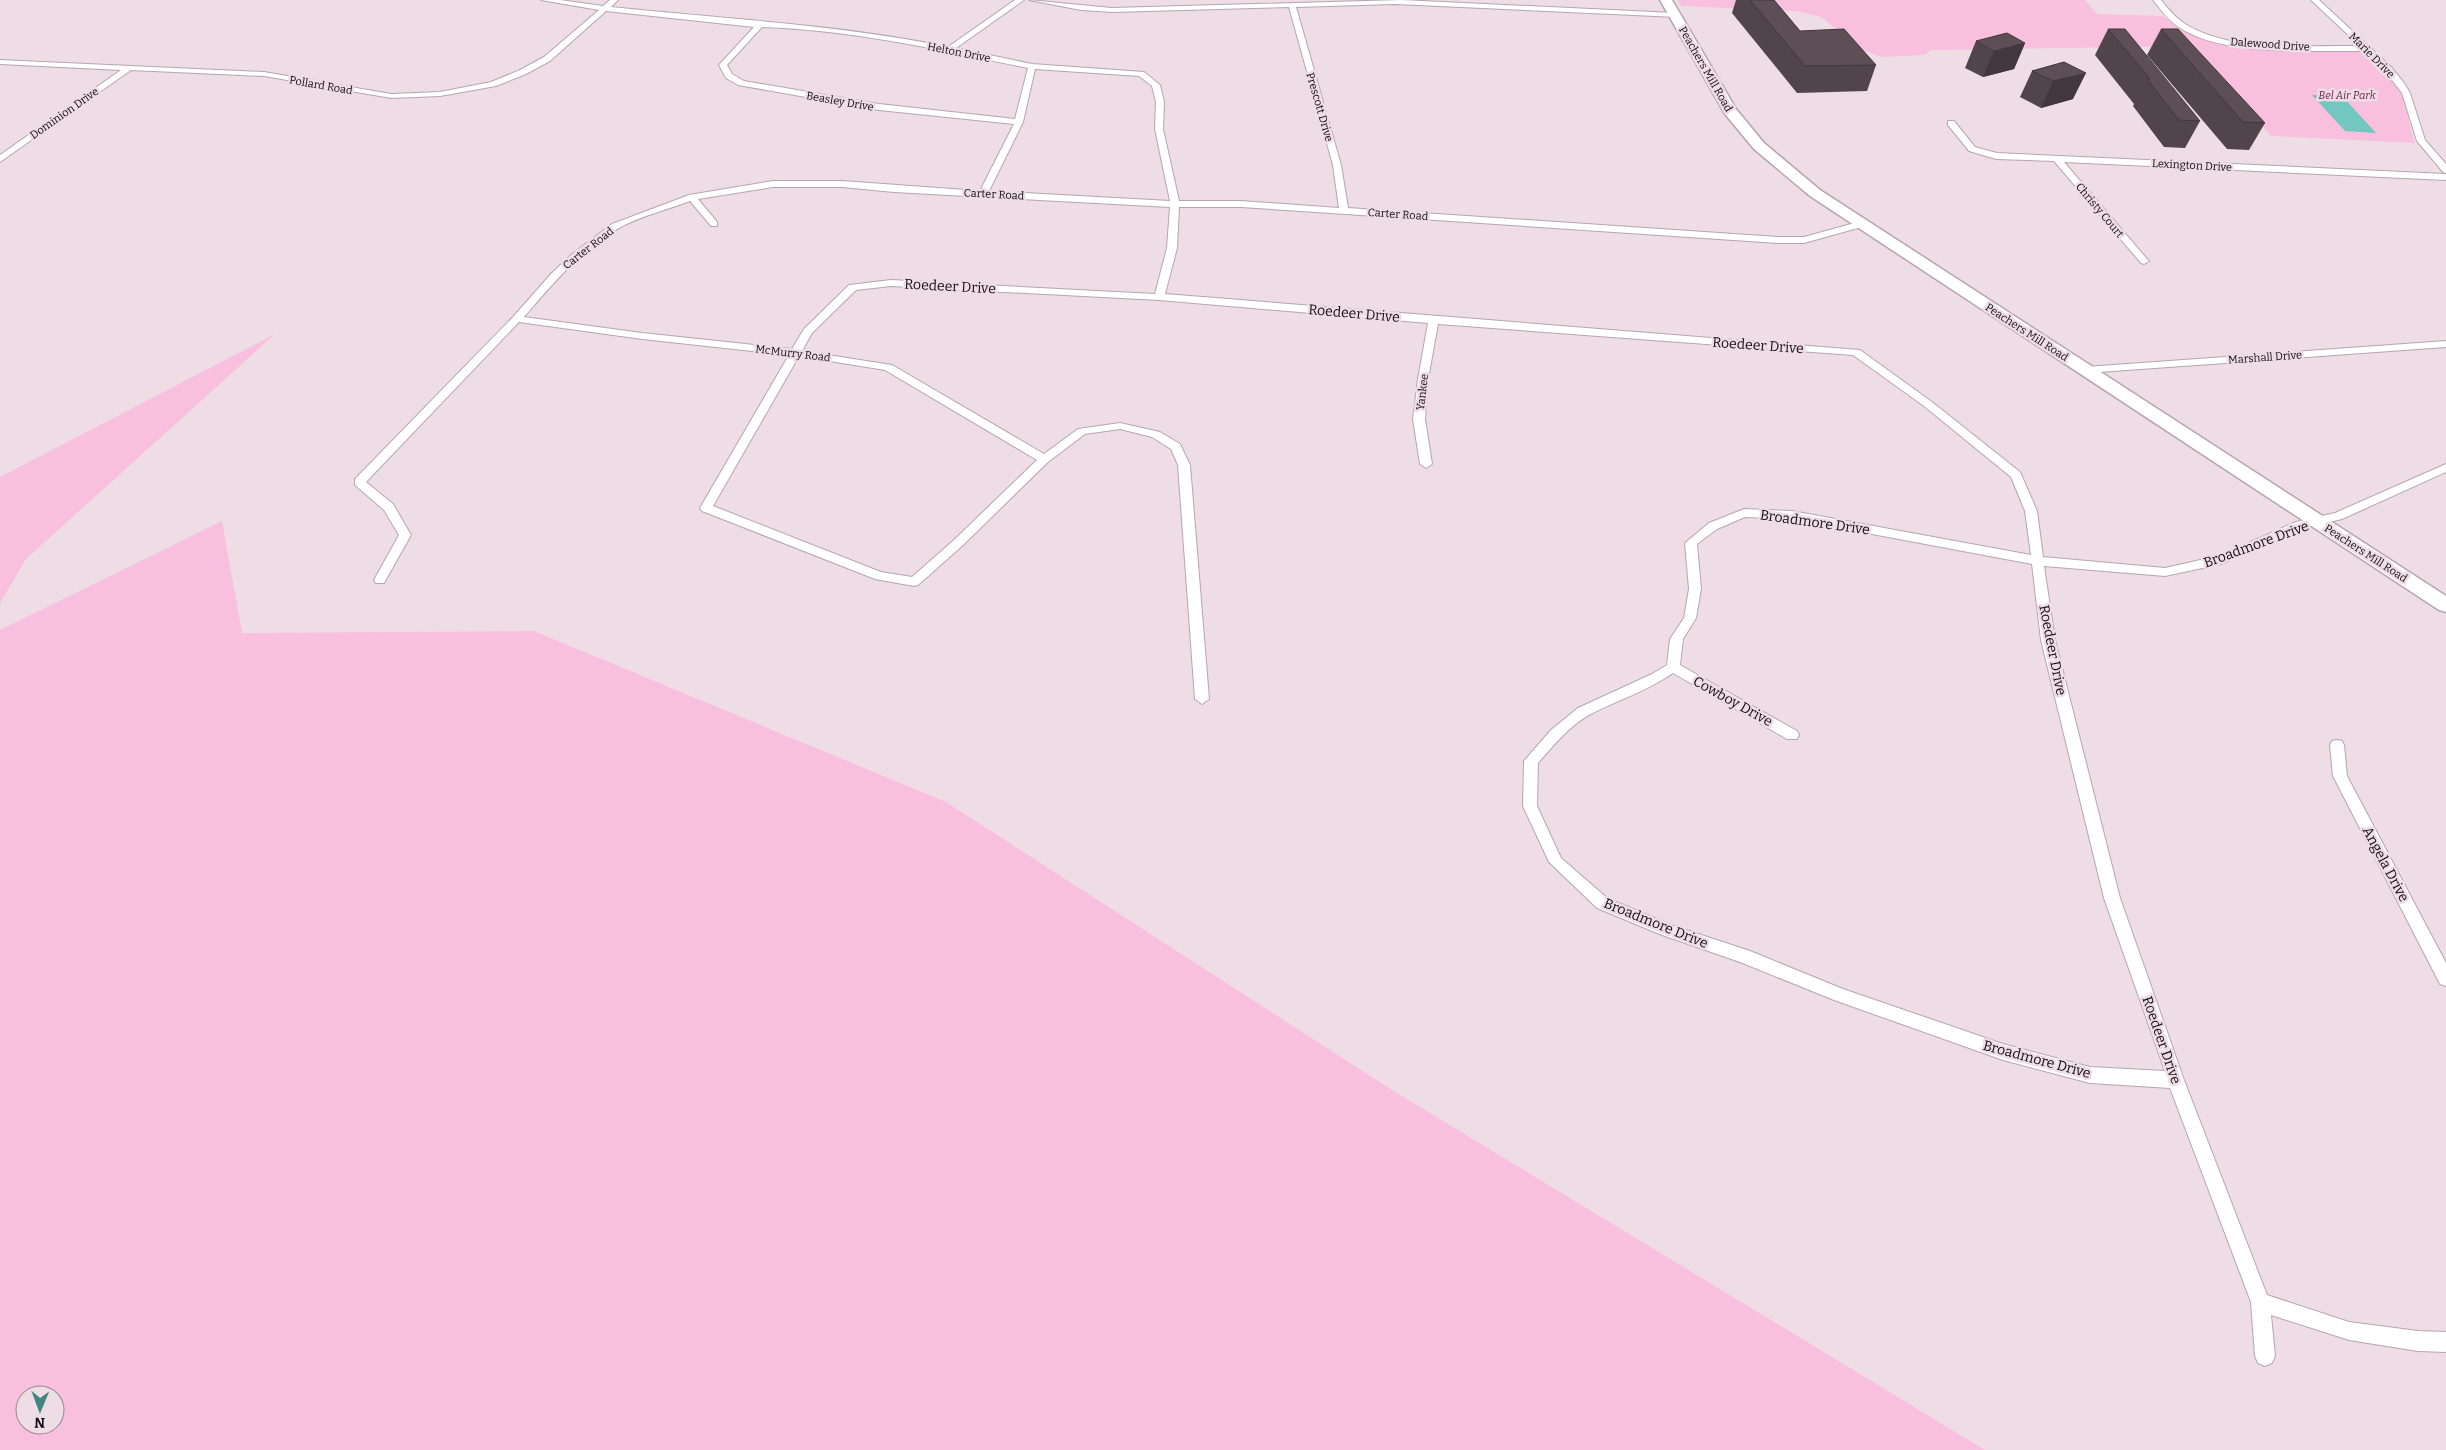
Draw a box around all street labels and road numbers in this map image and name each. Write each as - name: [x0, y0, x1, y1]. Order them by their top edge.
- street label: Peachers Mill Road: [1676, 24, 1736, 115]
- street label: Marie Drive: [2346, 30, 2397, 81]
- street label: Dalewood Drive: [2230, 35, 2310, 54]
- street label: Helton Drive: [926, 40, 992, 65]
- street label: Prescott Drive: [1303, 71, 1336, 143]
- street label: Pollard Road: [288, 74, 354, 98]
- street label: Dominion Drive: [27, 85, 101, 142]
- street label: Beasley Drive: [805, 89, 875, 114]
- street label: Lexington Drive: [2152, 157, 2232, 174]
- street label: Christy Court: [2073, 180, 2126, 240]
- street label: Carter Road: [963, 186, 1025, 203]
- street label: Carter Road: [1367, 206, 1429, 223]
- street label: Carter Road: [560, 224, 617, 272]
- street label: Roedeer Drive: [904, 276, 996, 297]
- street label: Roedeer Drive: [1308, 301, 1400, 326]
- street label: Peachers Mill Road: [1983, 301, 2071, 364]
- street label: Roedeer Drive: [1712, 334, 1804, 357]
- street label: McMurry Road: [755, 342, 832, 365]
- street label: Marshall Drive: [2228, 348, 2302, 367]
- street label: Yankee: [1414, 373, 1431, 411]
- street label: Broadmore Drive: [1759, 506, 1871, 539]
- street label: Broadmore Drive: [2201, 518, 2311, 571]
- street label: Peachers Mill Road: [2322, 522, 2410, 585]
- street label: Roedeer Drive: [2035, 603, 2070, 697]
- street label: Cowboy Drive: [1690, 673, 1775, 730]
- street label: Angela Drive: [2359, 824, 2412, 905]
- street label: Broadmore Drive: [1601, 895, 1710, 952]
- street label: Roedeer Drive: [2139, 994, 2184, 1086]
- street label: Broadmore Drive: [1981, 1037, 2093, 1082]

